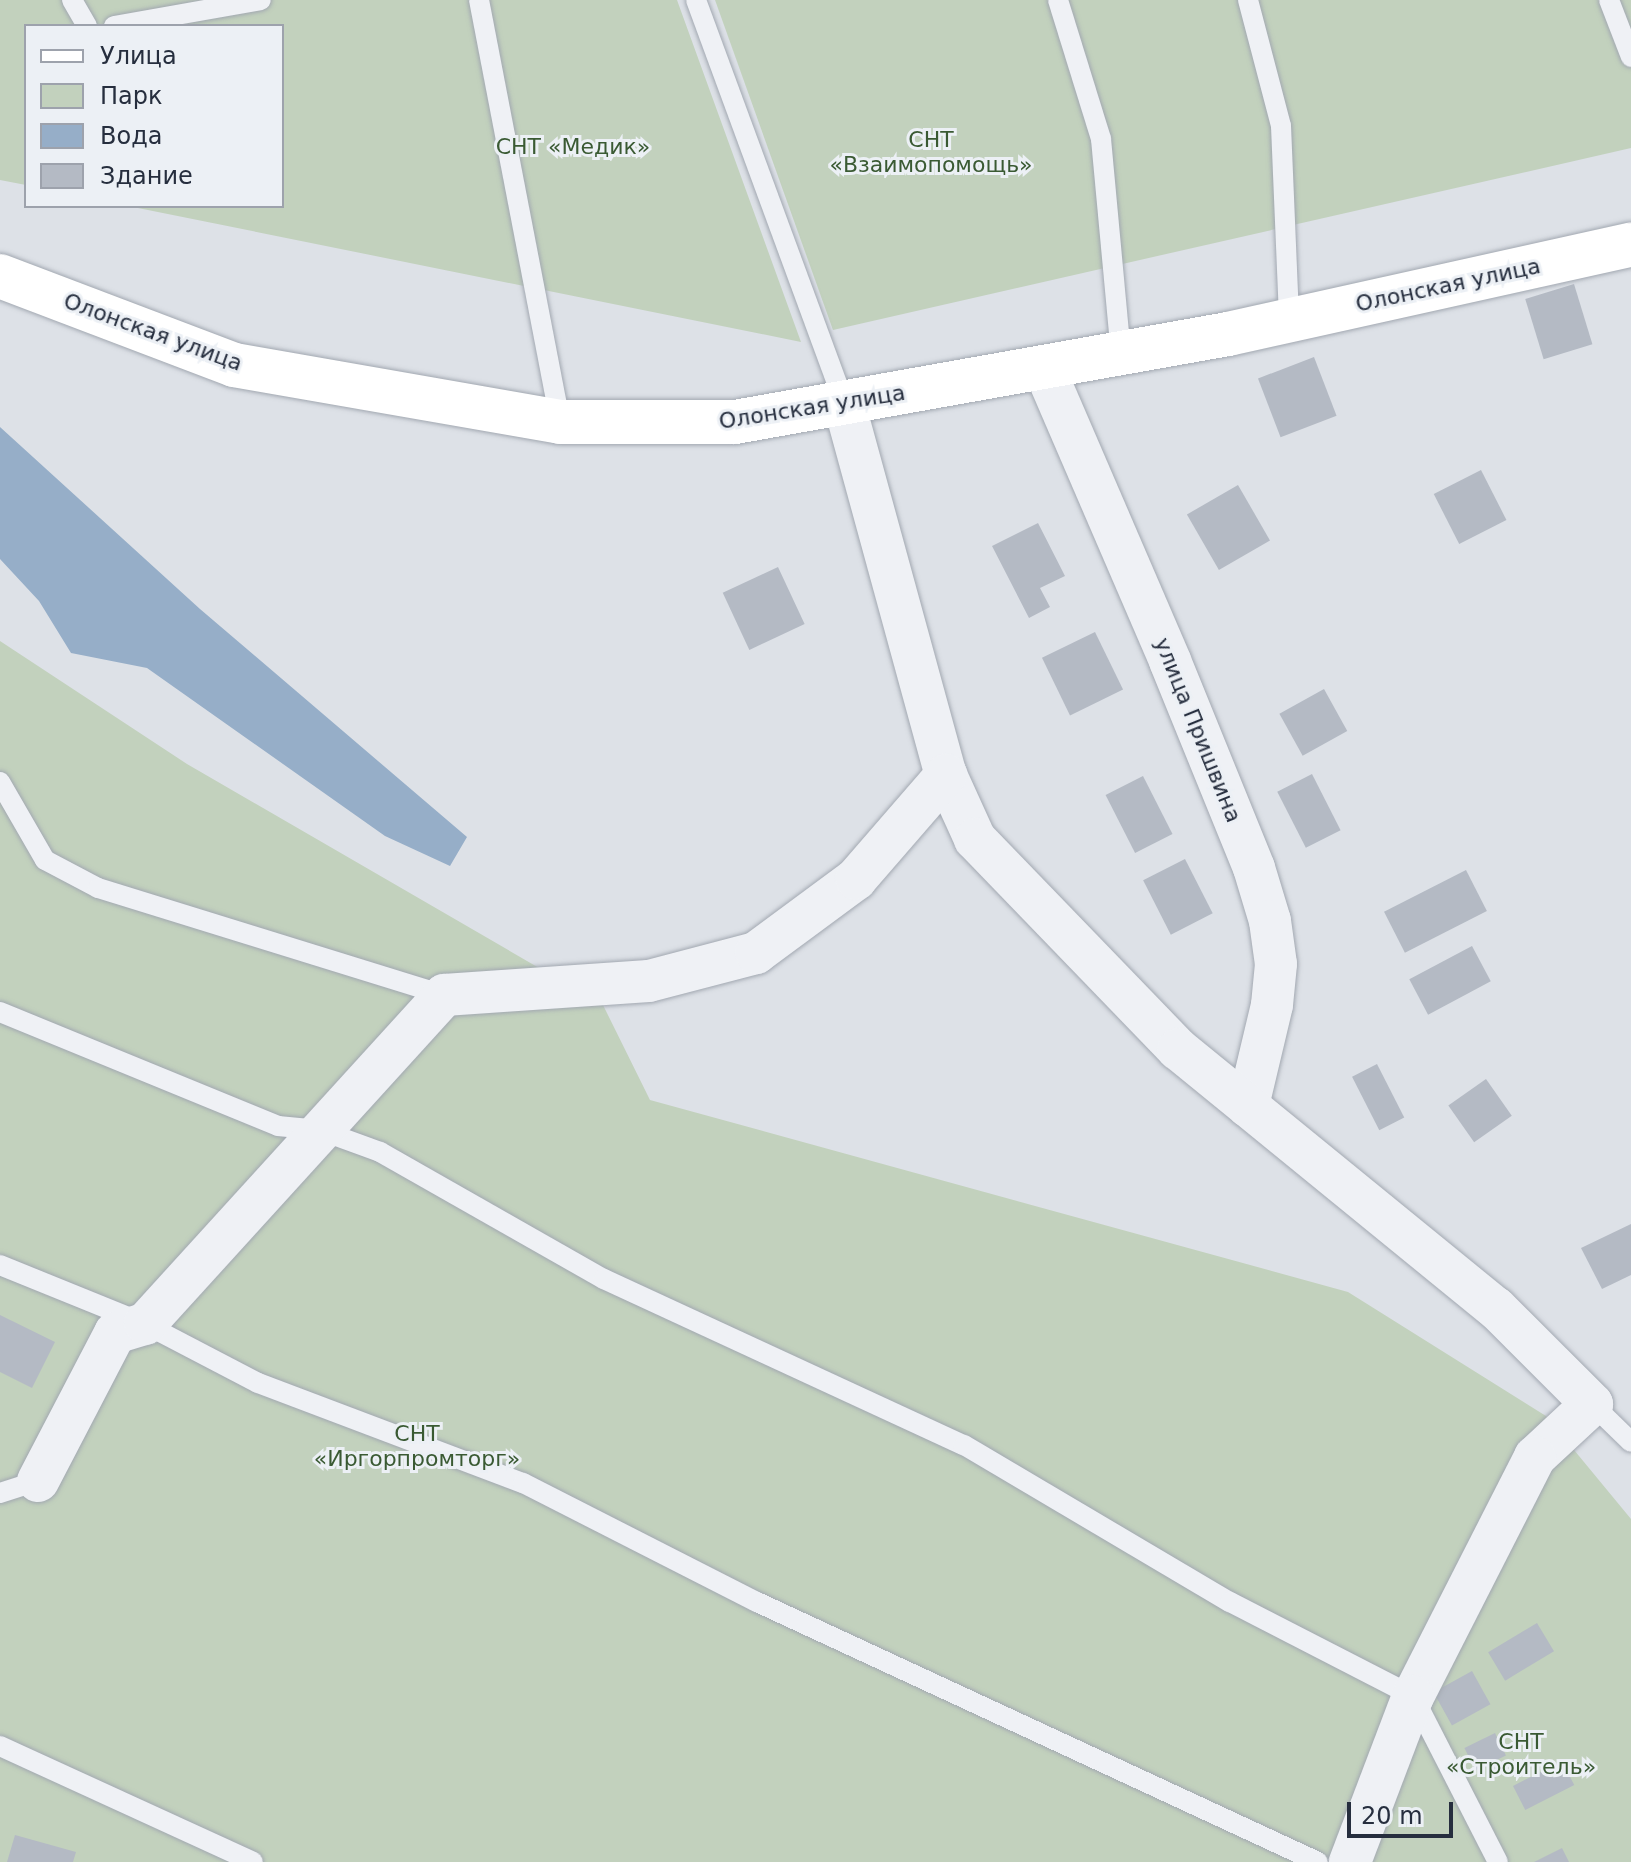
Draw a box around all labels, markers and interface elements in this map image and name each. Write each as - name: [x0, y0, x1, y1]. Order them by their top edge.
- legend: [24, 24, 284, 208]
- text: Улица: [100, 42, 177, 70]
- text: Парк: [100, 82, 162, 110]
- text: Вода: [100, 122, 162, 150]
- park label: СНТ «Взаимопомощь»: [829, 126, 1033, 178]
- park label: СНТ «Медик»: [496, 134, 650, 160]
- text: Здание: [100, 162, 193, 190]
- street label: Олонская улица: [1353, 253, 1543, 317]
- street label: Олонская улица: [60, 287, 246, 377]
- street label: Олонская улица: [717, 379, 907, 435]
- street label: улица Пришвина: [1149, 634, 1247, 826]
- park label: СНТ «Иргорпромторг»: [314, 1420, 520, 1472]
- park label: СНТ «Строитель»: [1446, 1728, 1596, 1780]
- scale bar: [1351, 1786, 1457, 1836]
- text: 20 m: [1361, 1802, 1423, 1830]

